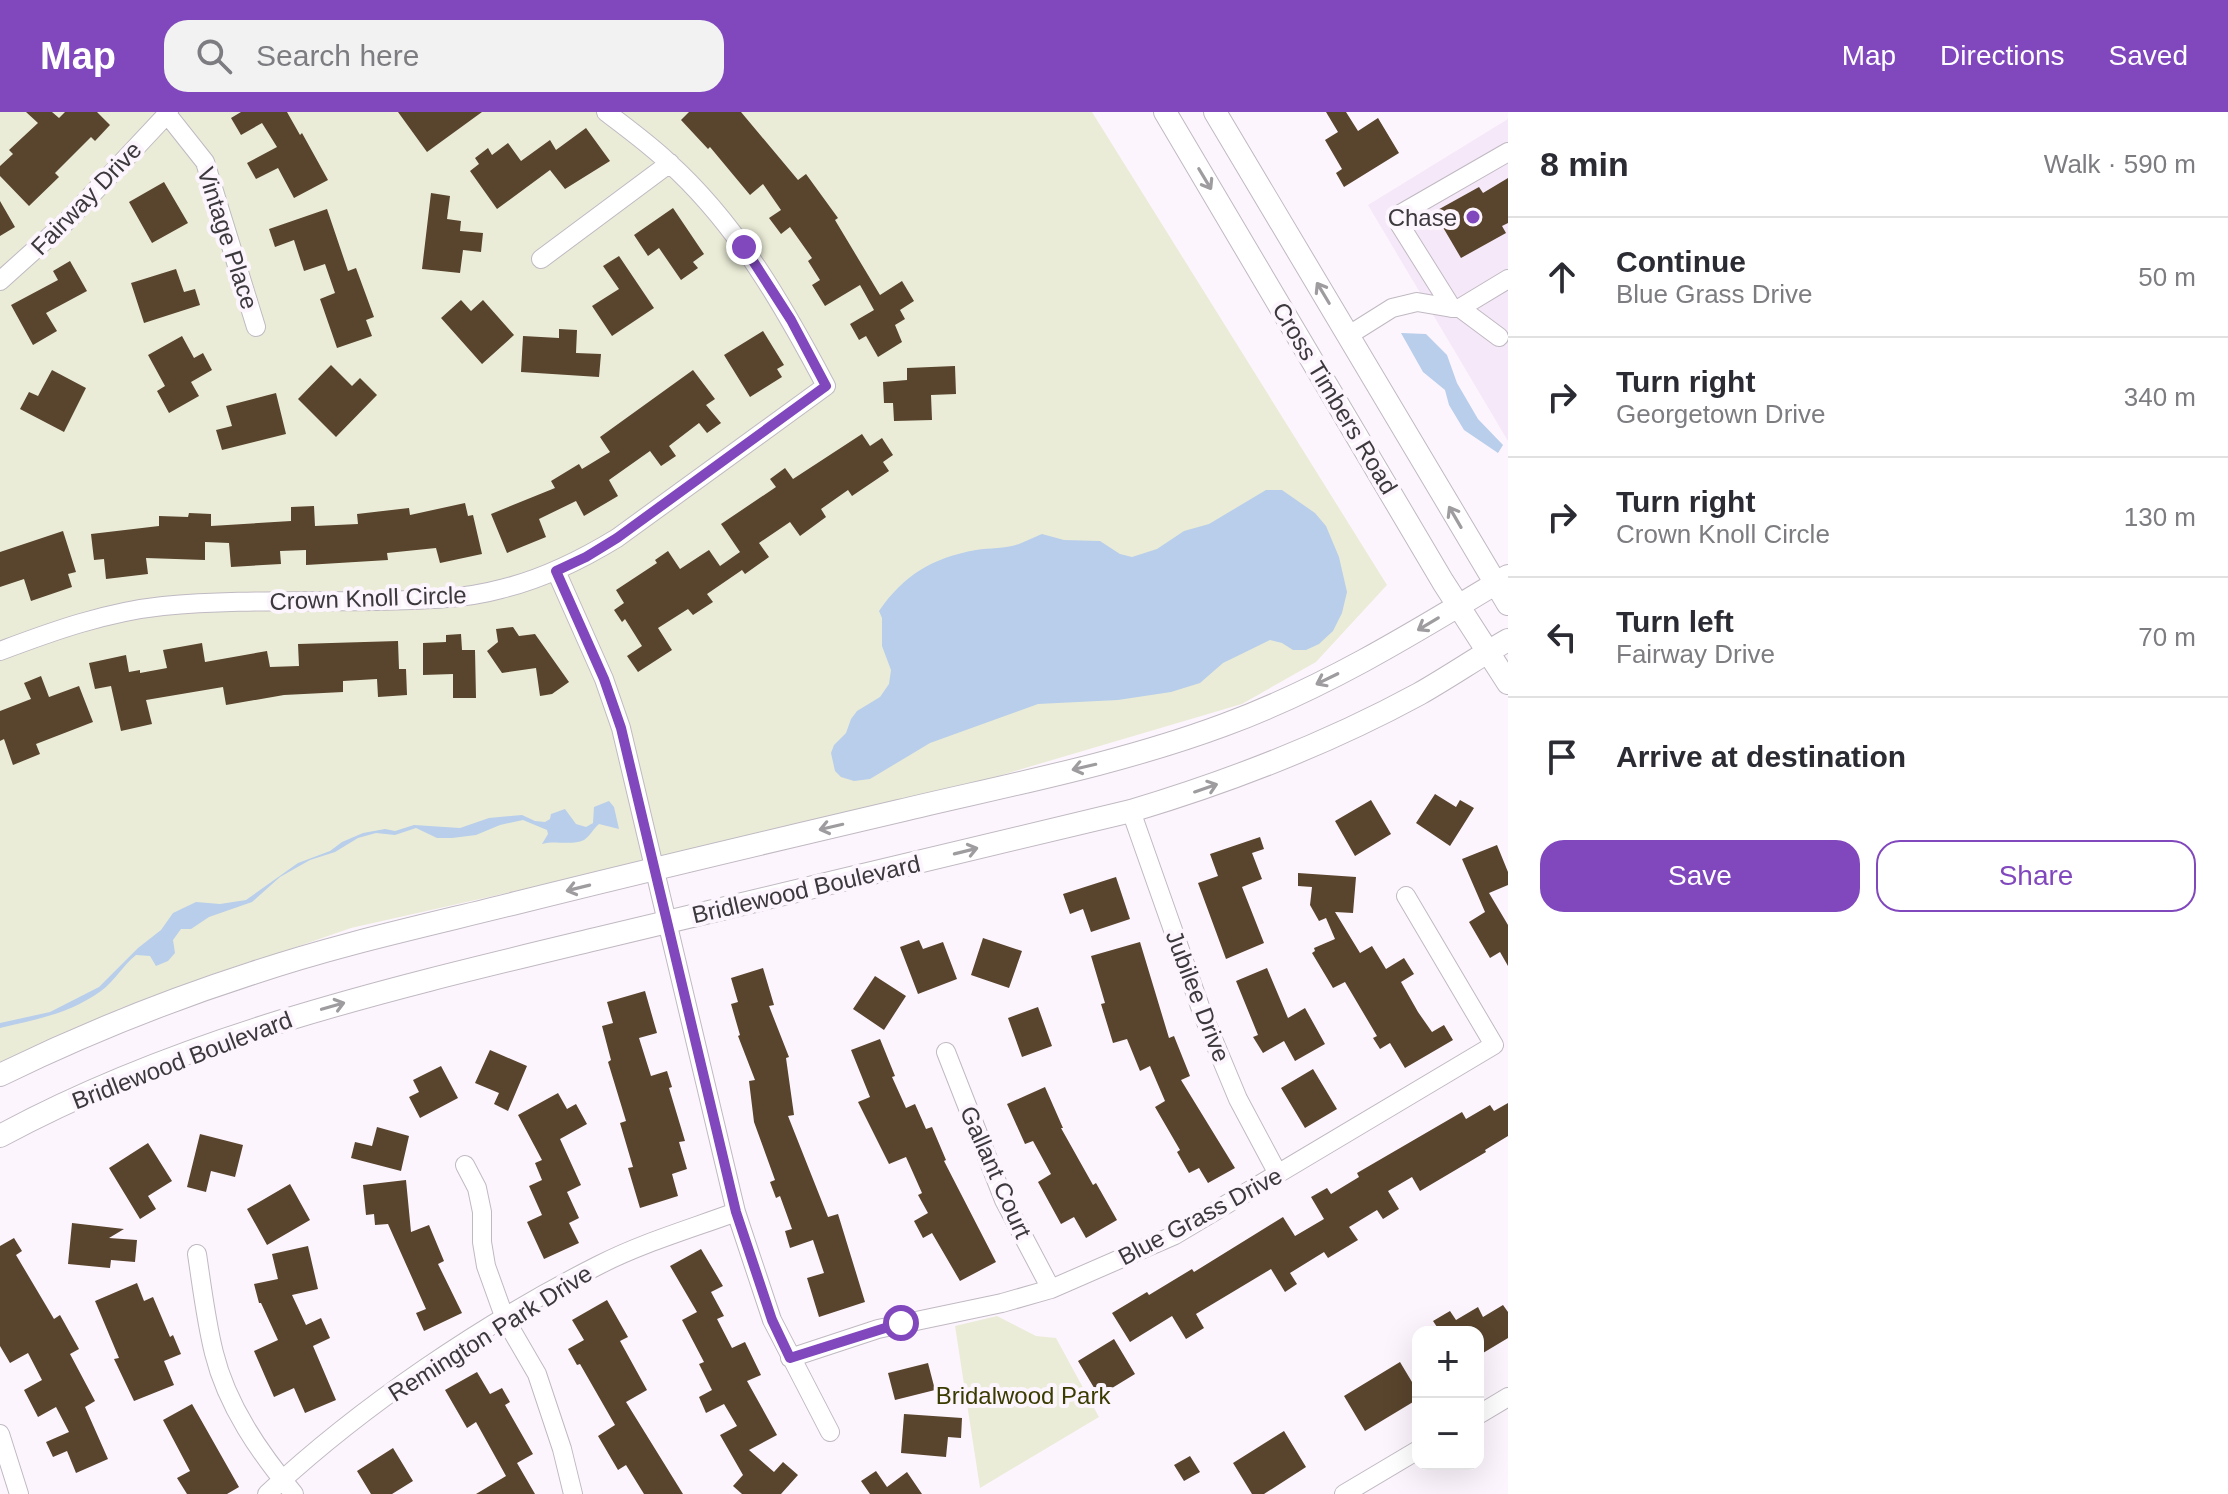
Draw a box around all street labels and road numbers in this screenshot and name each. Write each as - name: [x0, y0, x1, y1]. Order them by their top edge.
- street label: Fairway Drive: [25, 136, 147, 260]
- street label: Vintage Place: [192, 164, 264, 312]
- street label: Cross Timbers Road: [1267, 297, 1403, 499]
- street label: Crown Knoll Circle: [269, 581, 467, 615]
- street label: Bridlewood Boulevard: [689, 850, 923, 928]
- street label: Jubilee Drive: [1161, 926, 1235, 1066]
- street label: Bridlewood Boulevard: [68, 1006, 296, 1114]
- street label: Gallant Court: [955, 1102, 1037, 1242]
- street label: Blue Grass Drive: [1114, 1162, 1286, 1270]
- street label: Remington Park Drive: [383, 1259, 597, 1407]

